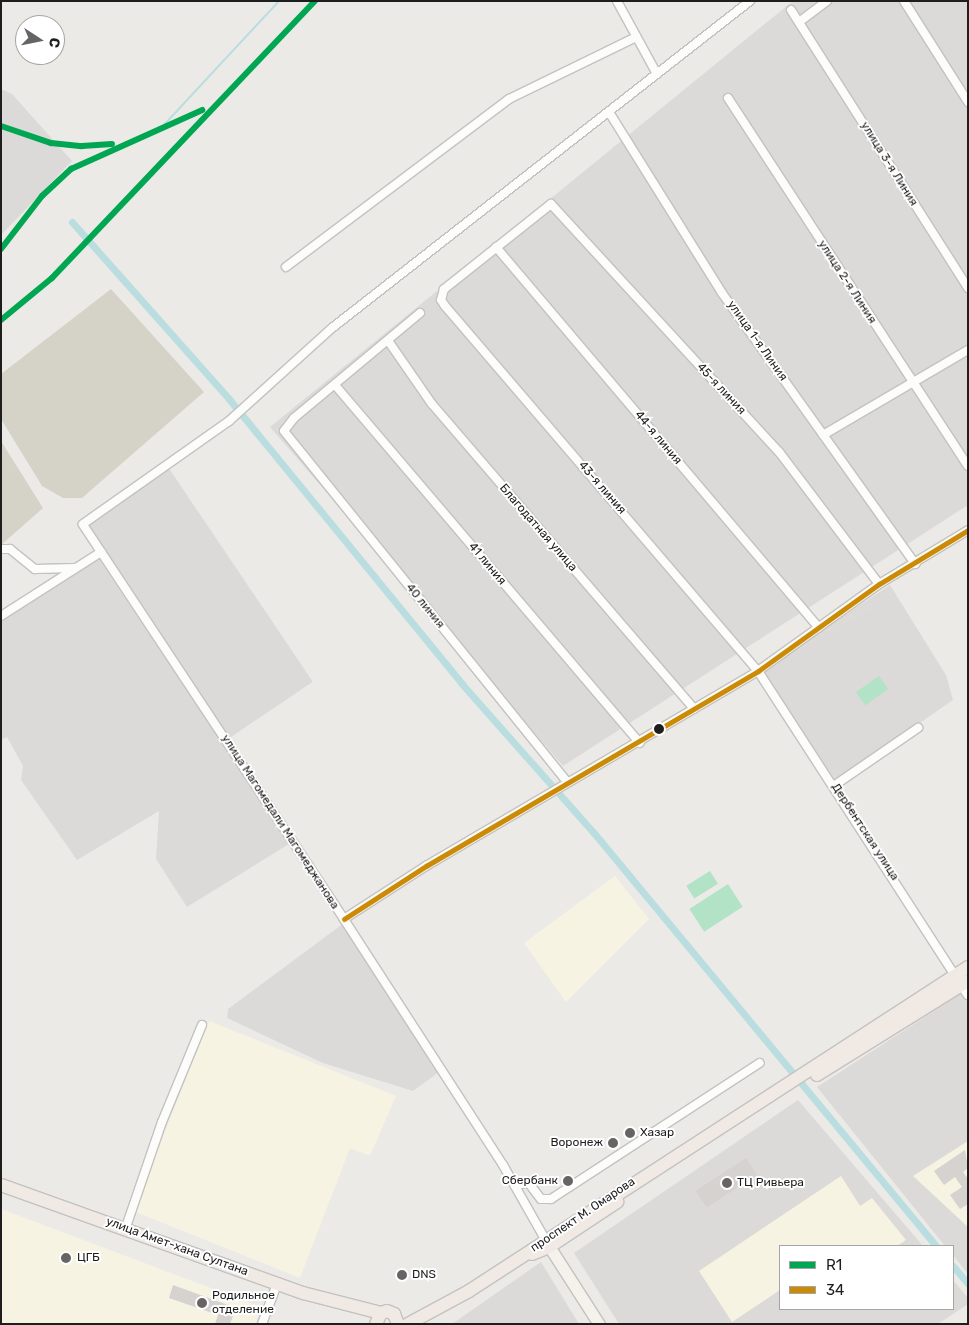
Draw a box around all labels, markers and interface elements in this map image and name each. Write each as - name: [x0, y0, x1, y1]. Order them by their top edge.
- north arrow: [15, 15, 65, 65]
- text: С: [45, 36, 64, 49]
- street label: улица 3-я Линия: [857, 119, 921, 209]
- street label: улица 2-я Линия: [815, 238, 879, 326]
- street label: улица 1-я Линия: [724, 298, 790, 384]
- street label: 45-я линия: [693, 360, 749, 418]
- street label: 44-я линия: [631, 408, 685, 468]
- street label: 43-я линия: [575, 459, 629, 517]
- street label: Благодатная улица: [496, 481, 580, 575]
- street label: 41 линия: [465, 540, 509, 588]
- street label: 40 линия: [403, 581, 447, 631]
- unlabelled marker: [654, 724, 664, 734]
- street label: улица Магомедали Магомеджановa: [218, 732, 342, 912]
- street label: Дербентская улица: [828, 781, 902, 883]
- place label: Хазар: [640, 1126, 674, 1140]
- marker: Хазар: [624, 1127, 636, 1139]
- place label: Воронеж: [550, 1136, 603, 1150]
- marker: Воронеж: [607, 1137, 619, 1149]
- place label: Сбербанк: [502, 1174, 558, 1188]
- street label: проспект М. Омарова: [528, 1175, 638, 1255]
- marker: Сбербанк: [562, 1175, 574, 1187]
- place label: ТЦ Ривьера: [737, 1176, 804, 1190]
- marker: ТЦ Ривьера: [721, 1177, 733, 1189]
- street label: улица Амет-хана Султана: [104, 1215, 250, 1279]
- legend: [779, 1245, 954, 1310]
- marker: ЦГБ: [59, 1251, 73, 1265]
- place label: ЦГБ: [77, 1251, 100, 1265]
- text: R1: [826, 1256, 842, 1274]
- place label: DNS: [412, 1268, 436, 1282]
- marker: DNS: [396, 1269, 408, 1281]
- text: 34: [826, 1281, 844, 1299]
- place label: Родильное отделение: [212, 1289, 275, 1317]
- marker: Родильное отделение: [196, 1297, 208, 1309]

